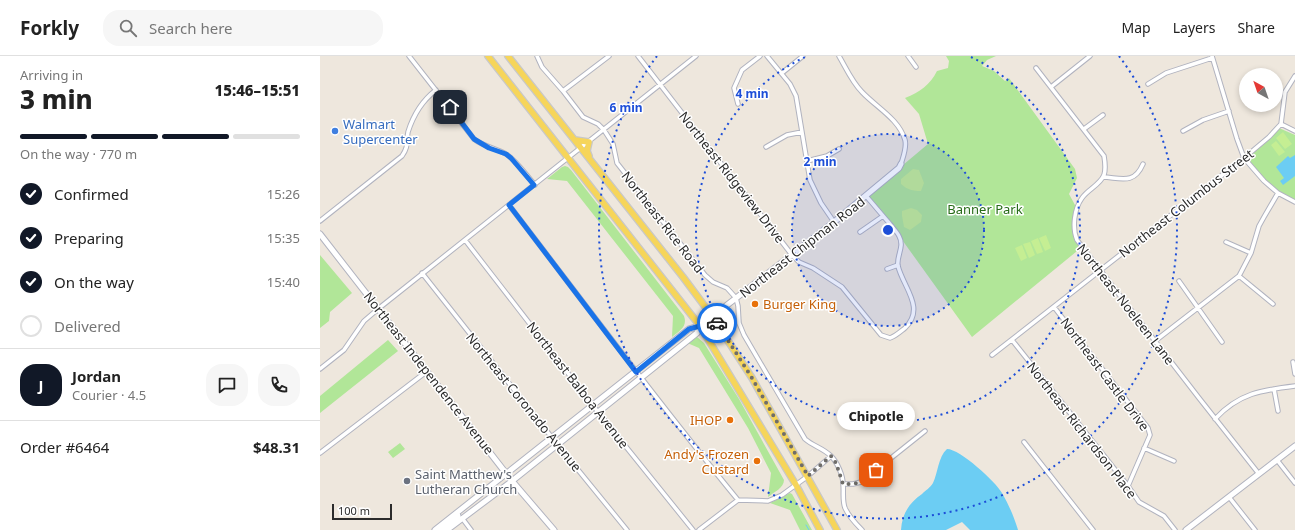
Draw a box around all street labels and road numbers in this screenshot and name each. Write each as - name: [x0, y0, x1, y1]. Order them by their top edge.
- street label: Northeast Ridgeview Drive: [675, 108, 789, 246]
- street label: Northeast Columbus Street: [1115, 145, 1257, 261]
- street label: Northeast Rice Road: [618, 167, 708, 277]
- street label: Northeast Chipman Road: [736, 192, 868, 302]
- street label: Northeast Noeleen Lane: [1073, 240, 1179, 368]
- street label: Northeast Independence Avenue: [360, 288, 498, 458]
- street label: Northeast Castle Drive: [1056, 314, 1154, 434]
- street label: Northeast Balboa Avenue: [523, 318, 633, 452]
- street label: Northeast Coronado Avenue: [462, 329, 586, 475]
- street label: Northeast Richardson Place: [1023, 358, 1141, 502]

